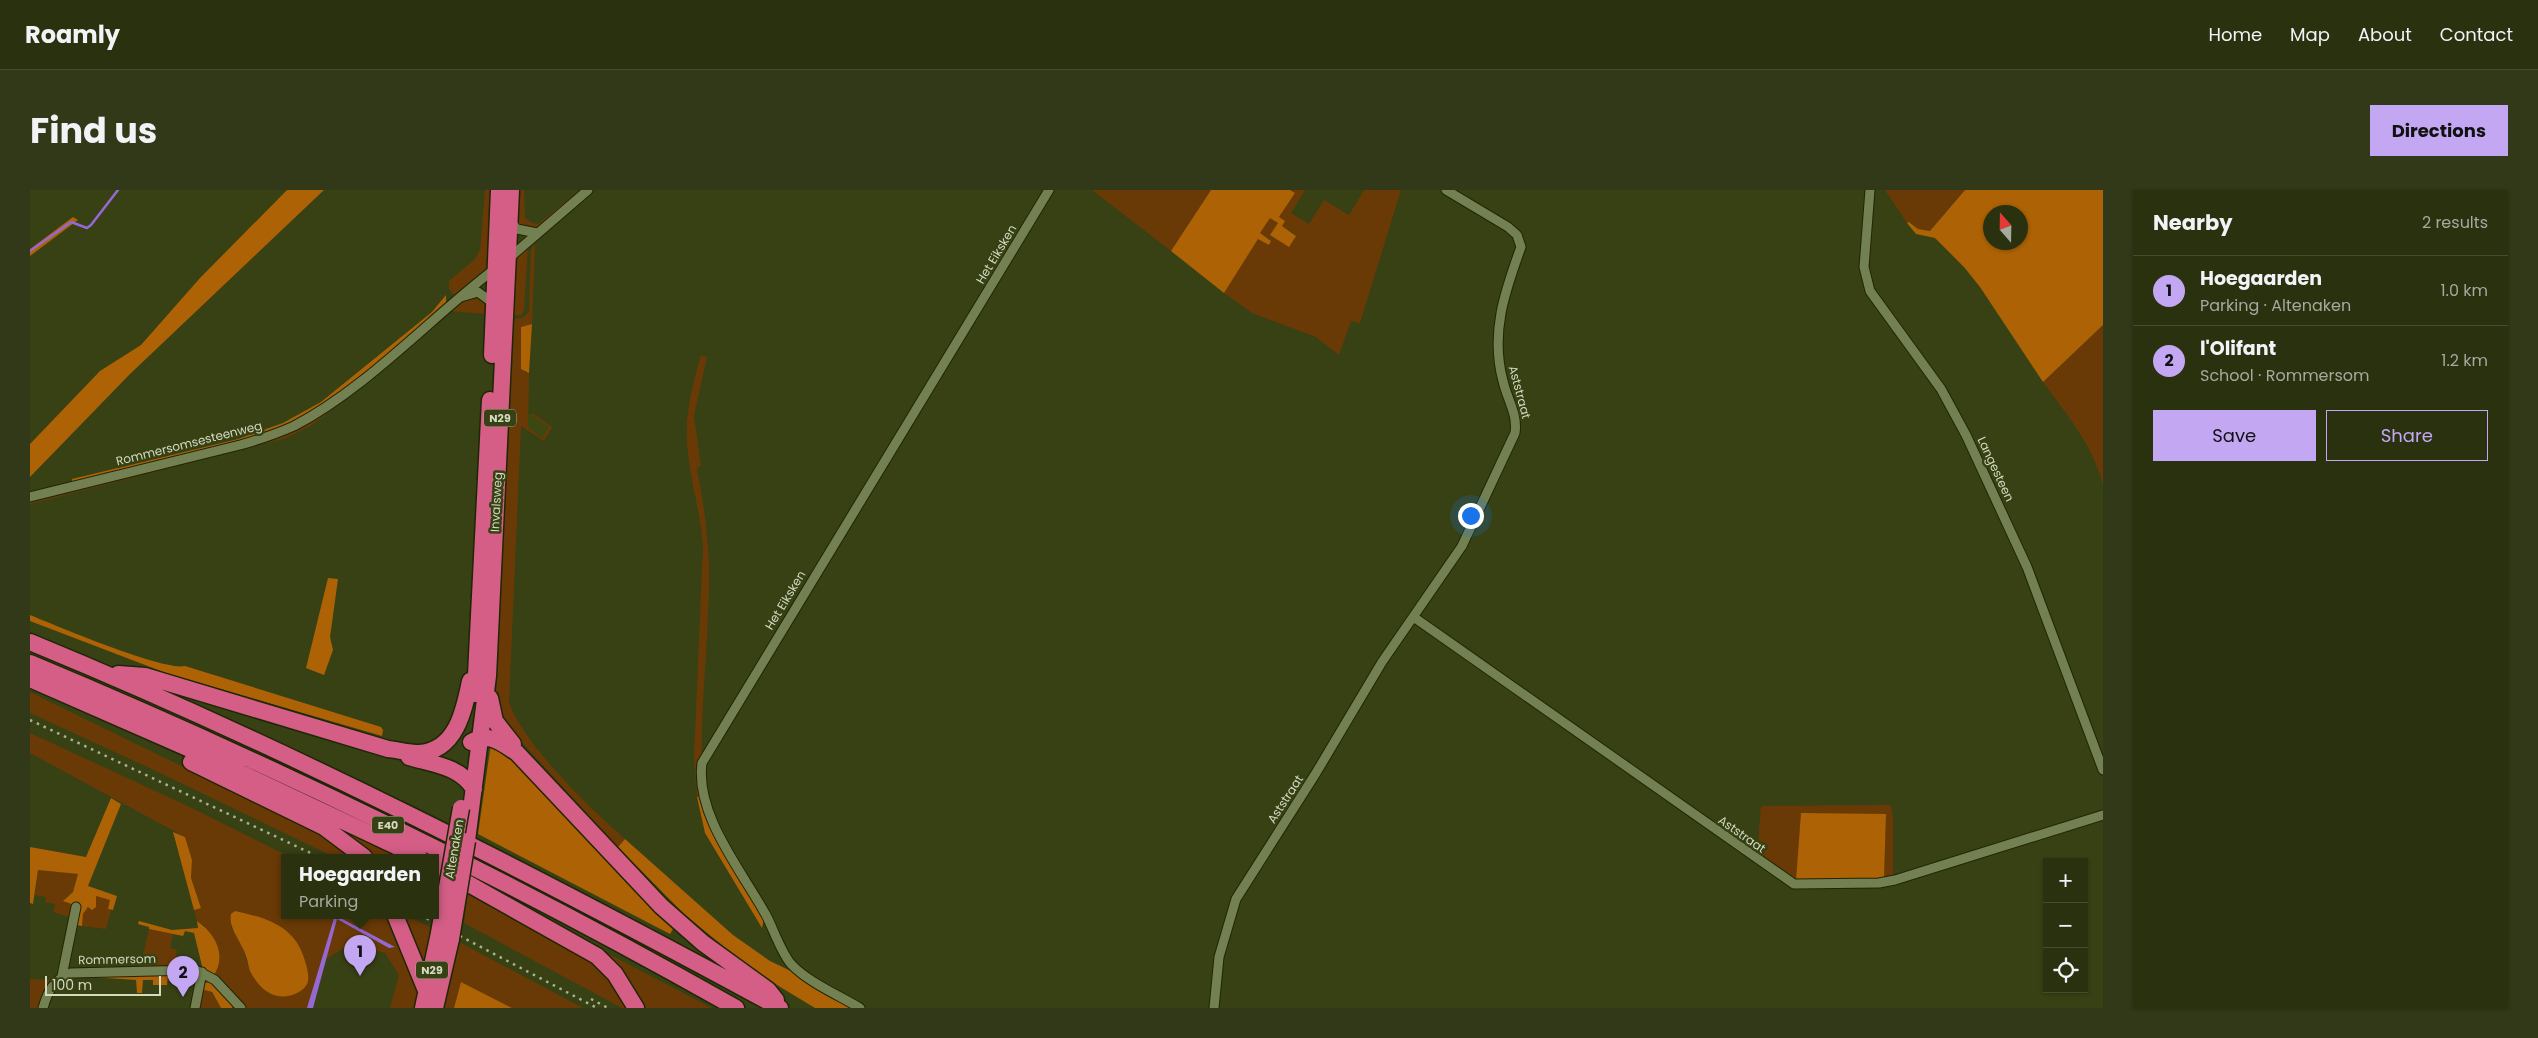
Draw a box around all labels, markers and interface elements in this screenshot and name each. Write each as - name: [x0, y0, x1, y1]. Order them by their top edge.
- text: Roamly: [25, 18, 120, 51]
- text: Home: [2208, 22, 2262, 47]
- text: Map: [2290, 22, 2330, 47]
- text: About: [2358, 22, 2412, 47]
- text: Contact: [2440, 22, 2513, 47]
- button: Directions: [2370, 105, 2508, 156]
- text: Find us: [30, 106, 157, 155]
- north arrow: [1983, 205, 2028, 250]
- text: Nearby: [2153, 208, 2233, 237]
- text: 2 results: [2422, 211, 2488, 234]
- street label: Het Eiksken: [972, 221, 1020, 287]
- text: Hoegaarden: [2200, 265, 2322, 292]
- text: 1: [2166, 279, 2172, 302]
- text: 1.0 km: [2440, 279, 2488, 302]
- text: Parking · Altenaken: [2200, 294, 2351, 317]
- text: l'Olifant: [2200, 335, 2276, 362]
- text: 2: [2164, 349, 2174, 372]
- text: 1.2 km: [2441, 349, 2488, 372]
- street label: Aststraat: [1505, 364, 1535, 420]
- text: School · Rommersom: [2200, 364, 2370, 387]
- road number: N29: [484, 410, 516, 427]
- button: Save: [2153, 410, 2316, 461]
- button: Share: [2326, 410, 2488, 461]
- street label: Rommersomsesteenweg: [114, 417, 264, 469]
- street label: Langesteen: [1974, 434, 2018, 504]
- street label: Invalsweg: [486, 472, 506, 532]
- your location: [1458, 503, 1484, 529]
- street label: Het Eiksken: [761, 567, 809, 633]
- street label: Aststraat: [1263, 772, 1307, 826]
- street label: Aststraat: [1715, 811, 1769, 857]
- road number: E40: [372, 816, 404, 834]
- street label: Altenaken: [440, 818, 468, 880]
- popup: [281, 854, 439, 919]
- map controls: [2043, 858, 2088, 993]
- button: +: [2043, 858, 2088, 903]
- text: Hoegaarden: [299, 861, 421, 888]
- text: Parking: [299, 890, 358, 913]
- button: −: [2043, 903, 2088, 948]
- pin: 1: [344, 935, 376, 976]
- button: locate: [2043, 948, 2088, 993]
- street label: Rommersom: [78, 950, 156, 968]
- pin: 2: [167, 956, 199, 997]
- road number: N29: [416, 962, 448, 978]
- scale bar: [45, 973, 161, 996]
- text: 100 m: [52, 975, 92, 995]

